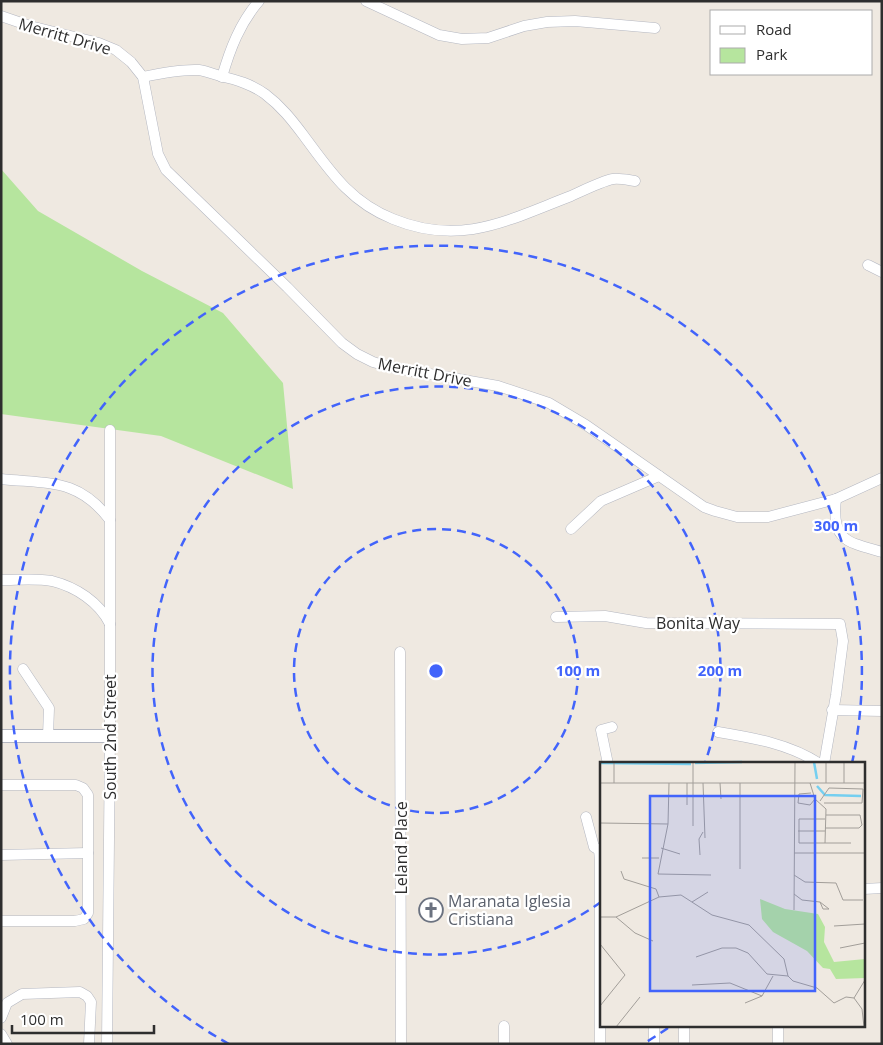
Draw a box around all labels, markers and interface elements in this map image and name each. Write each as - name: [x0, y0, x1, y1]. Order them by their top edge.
- legend: [710, 10, 873, 75]
- street label: Merritt Drive: [16, 12, 114, 60]
- text: Road: [756, 19, 792, 39]
- text: Park: [756, 44, 787, 64]
- street label: Merritt Drive: [376, 352, 474, 392]
- text: 300 m: [814, 515, 858, 535]
- street label: Bonita Way: [656, 612, 741, 634]
- text: 100 m: [556, 660, 600, 680]
- text: 200 m: [698, 660, 742, 680]
- centre of rings: [427, 662, 445, 680]
- street label: South 2nd Street: [99, 674, 121, 800]
- inset map: [600, 762, 866, 1028]
- street label: Leland Place: [390, 801, 412, 895]
- place label: Maranata Iglesia Cristiana: [448, 890, 571, 930]
- church icon: Maranata Iglesia Cristiana: [418, 897, 444, 923]
- scale bar: [12, 1002, 155, 1034]
- text: 100 m: [20, 1009, 64, 1029]

